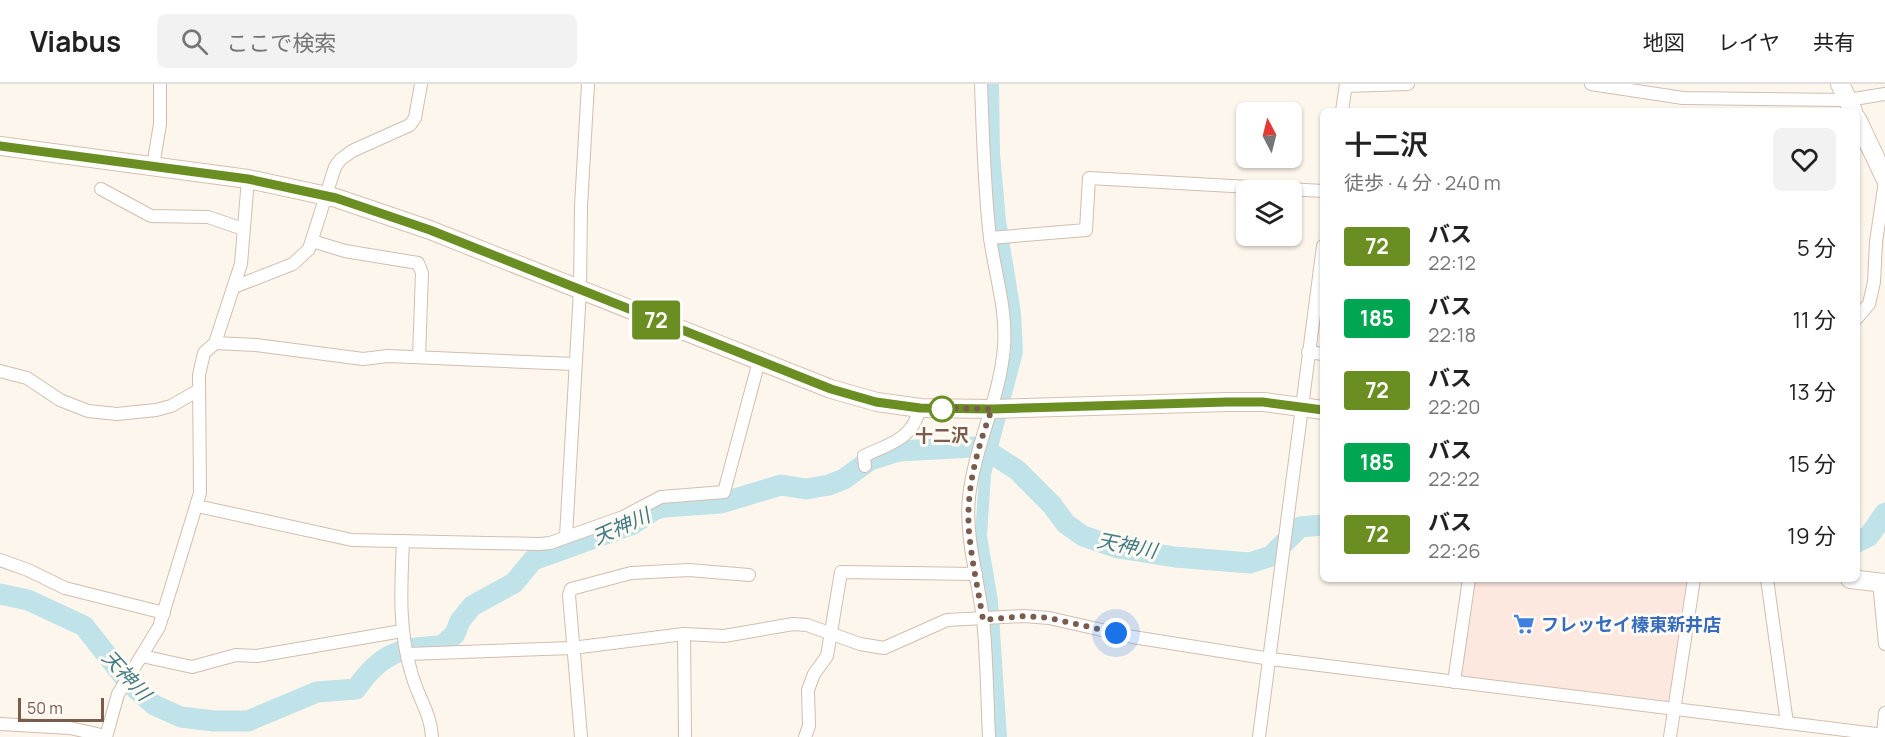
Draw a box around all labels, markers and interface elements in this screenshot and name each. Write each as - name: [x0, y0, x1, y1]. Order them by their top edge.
- search box: [157, 14, 577, 68]
- text: Viabus: [30, 22, 121, 60]
- icon: search: [178, 25, 211, 58]
- text: ここで検索: [226, 28, 336, 58]
- text: 地図: [1643, 28, 1685, 56]
- text: レイヤ: [1718, 28, 1780, 56]
- text: 共有: [1813, 28, 1855, 56]
- north arrow: [1236, 102, 1302, 168]
- map controls: [1236, 102, 1302, 246]
- text: 十二沢: [1344, 125, 1428, 163]
- button: heart: [1773, 128, 1836, 191]
- text: 徒歩 · 4 分 · 240 m: [1344, 169, 1501, 196]
- button: layers: [1236, 180, 1302, 246]
- text: バス: [1428, 219, 1472, 249]
- text: 72: [1365, 232, 1389, 260]
- text: 5 分: [1797, 233, 1836, 263]
- text: 22:12: [1428, 249, 1476, 276]
- text: バス: [1428, 291, 1472, 321]
- line badge: 72: [629, 300, 683, 340]
- text: 185: [1360, 304, 1394, 332]
- text: 11 分: [1792, 305, 1836, 335]
- text: 72: [644, 306, 668, 334]
- text: 22:18: [1428, 321, 1476, 348]
- text: バス: [1428, 363, 1472, 393]
- text: 72: [1365, 376, 1389, 404]
- text: 13 分: [1789, 377, 1836, 407]
- text: 22:20: [1428, 393, 1480, 420]
- marker: 十二沢: [929, 396, 955, 422]
- place label: 十二沢: [915, 423, 969, 447]
- text: バス: [1428, 435, 1472, 465]
- text: 185: [1360, 448, 1394, 476]
- text: 15 分: [1788, 449, 1836, 479]
- text: 22:22: [1428, 465, 1480, 492]
- water label: 天神川: [588, 501, 656, 551]
- text: バス: [1428, 507, 1472, 537]
- text: 72: [1365, 520, 1389, 548]
- text: 19 分: [1787, 521, 1836, 551]
- water label: 天神川: [1095, 526, 1161, 564]
- text: 22:26: [1428, 537, 1481, 564]
- supermarket icon: フレッセイ榛東新井店: [1512, 612, 1536, 636]
- place label: フレッセイ榛東新井店: [1541, 612, 1721, 636]
- your location: [1101, 618, 1131, 648]
- water label: 天神川: [97, 644, 159, 708]
- scale bar: [18, 695, 104, 722]
- text: 50 m: [27, 697, 63, 719]

